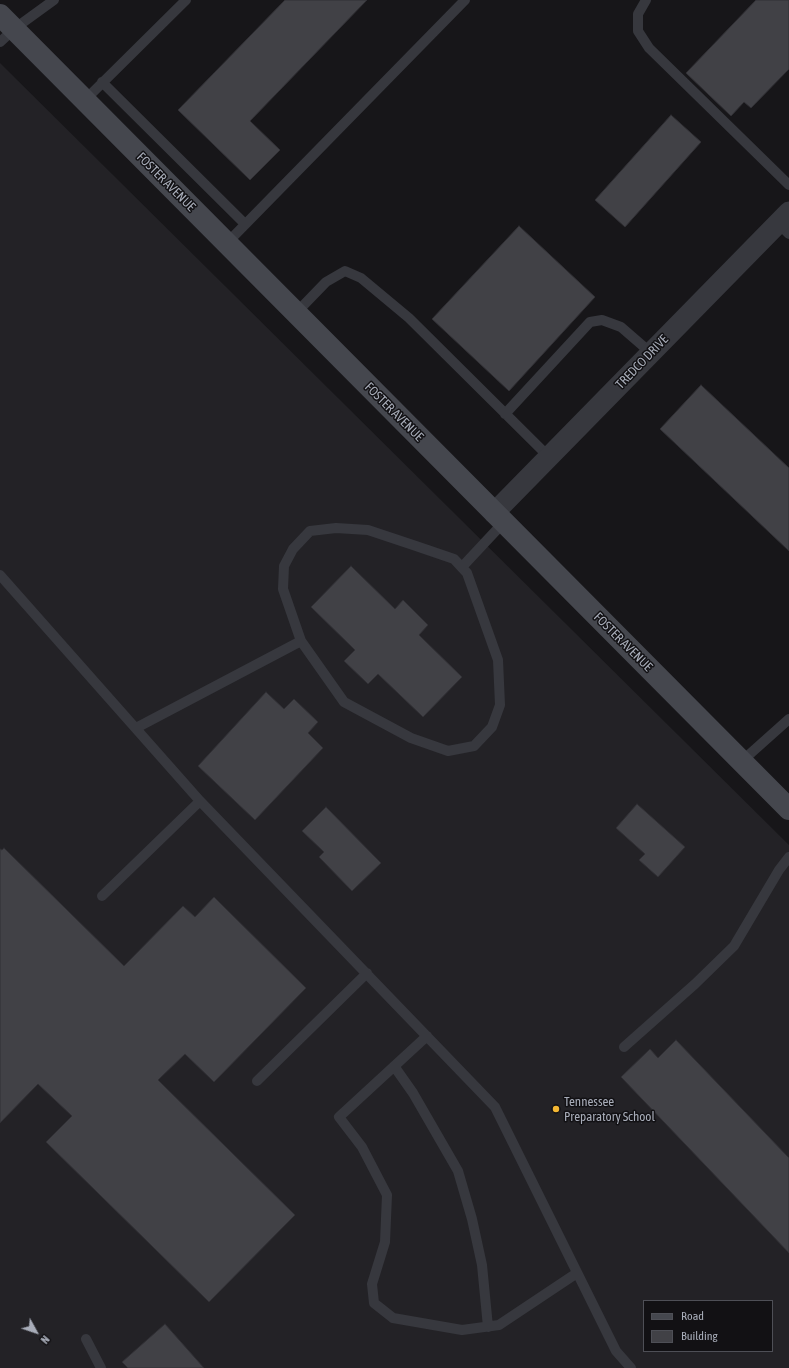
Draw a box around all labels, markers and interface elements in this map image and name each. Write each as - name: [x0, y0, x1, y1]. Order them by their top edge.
- street label: FOSTER AVENUE: [133, 149, 199, 215]
- street label: TREDCO DRIVE: [612, 332, 672, 392]
- street label: FOSTER AVENUE: [361, 379, 427, 445]
- street label: FOSTER AVENUE: [590, 609, 656, 675]
- place label: Tennessee Preparatory School: [564, 1094, 655, 1125]
- marker: Tennessee Preparatory School: [551, 1104, 561, 1114]
- legend: [643, 1300, 773, 1352]
- text: Road: [681, 1309, 704, 1323]
- north arrow: [16, 1312, 56, 1352]
- text: Building: [681, 1329, 718, 1343]
- text: N: [39, 1333, 52, 1346]

